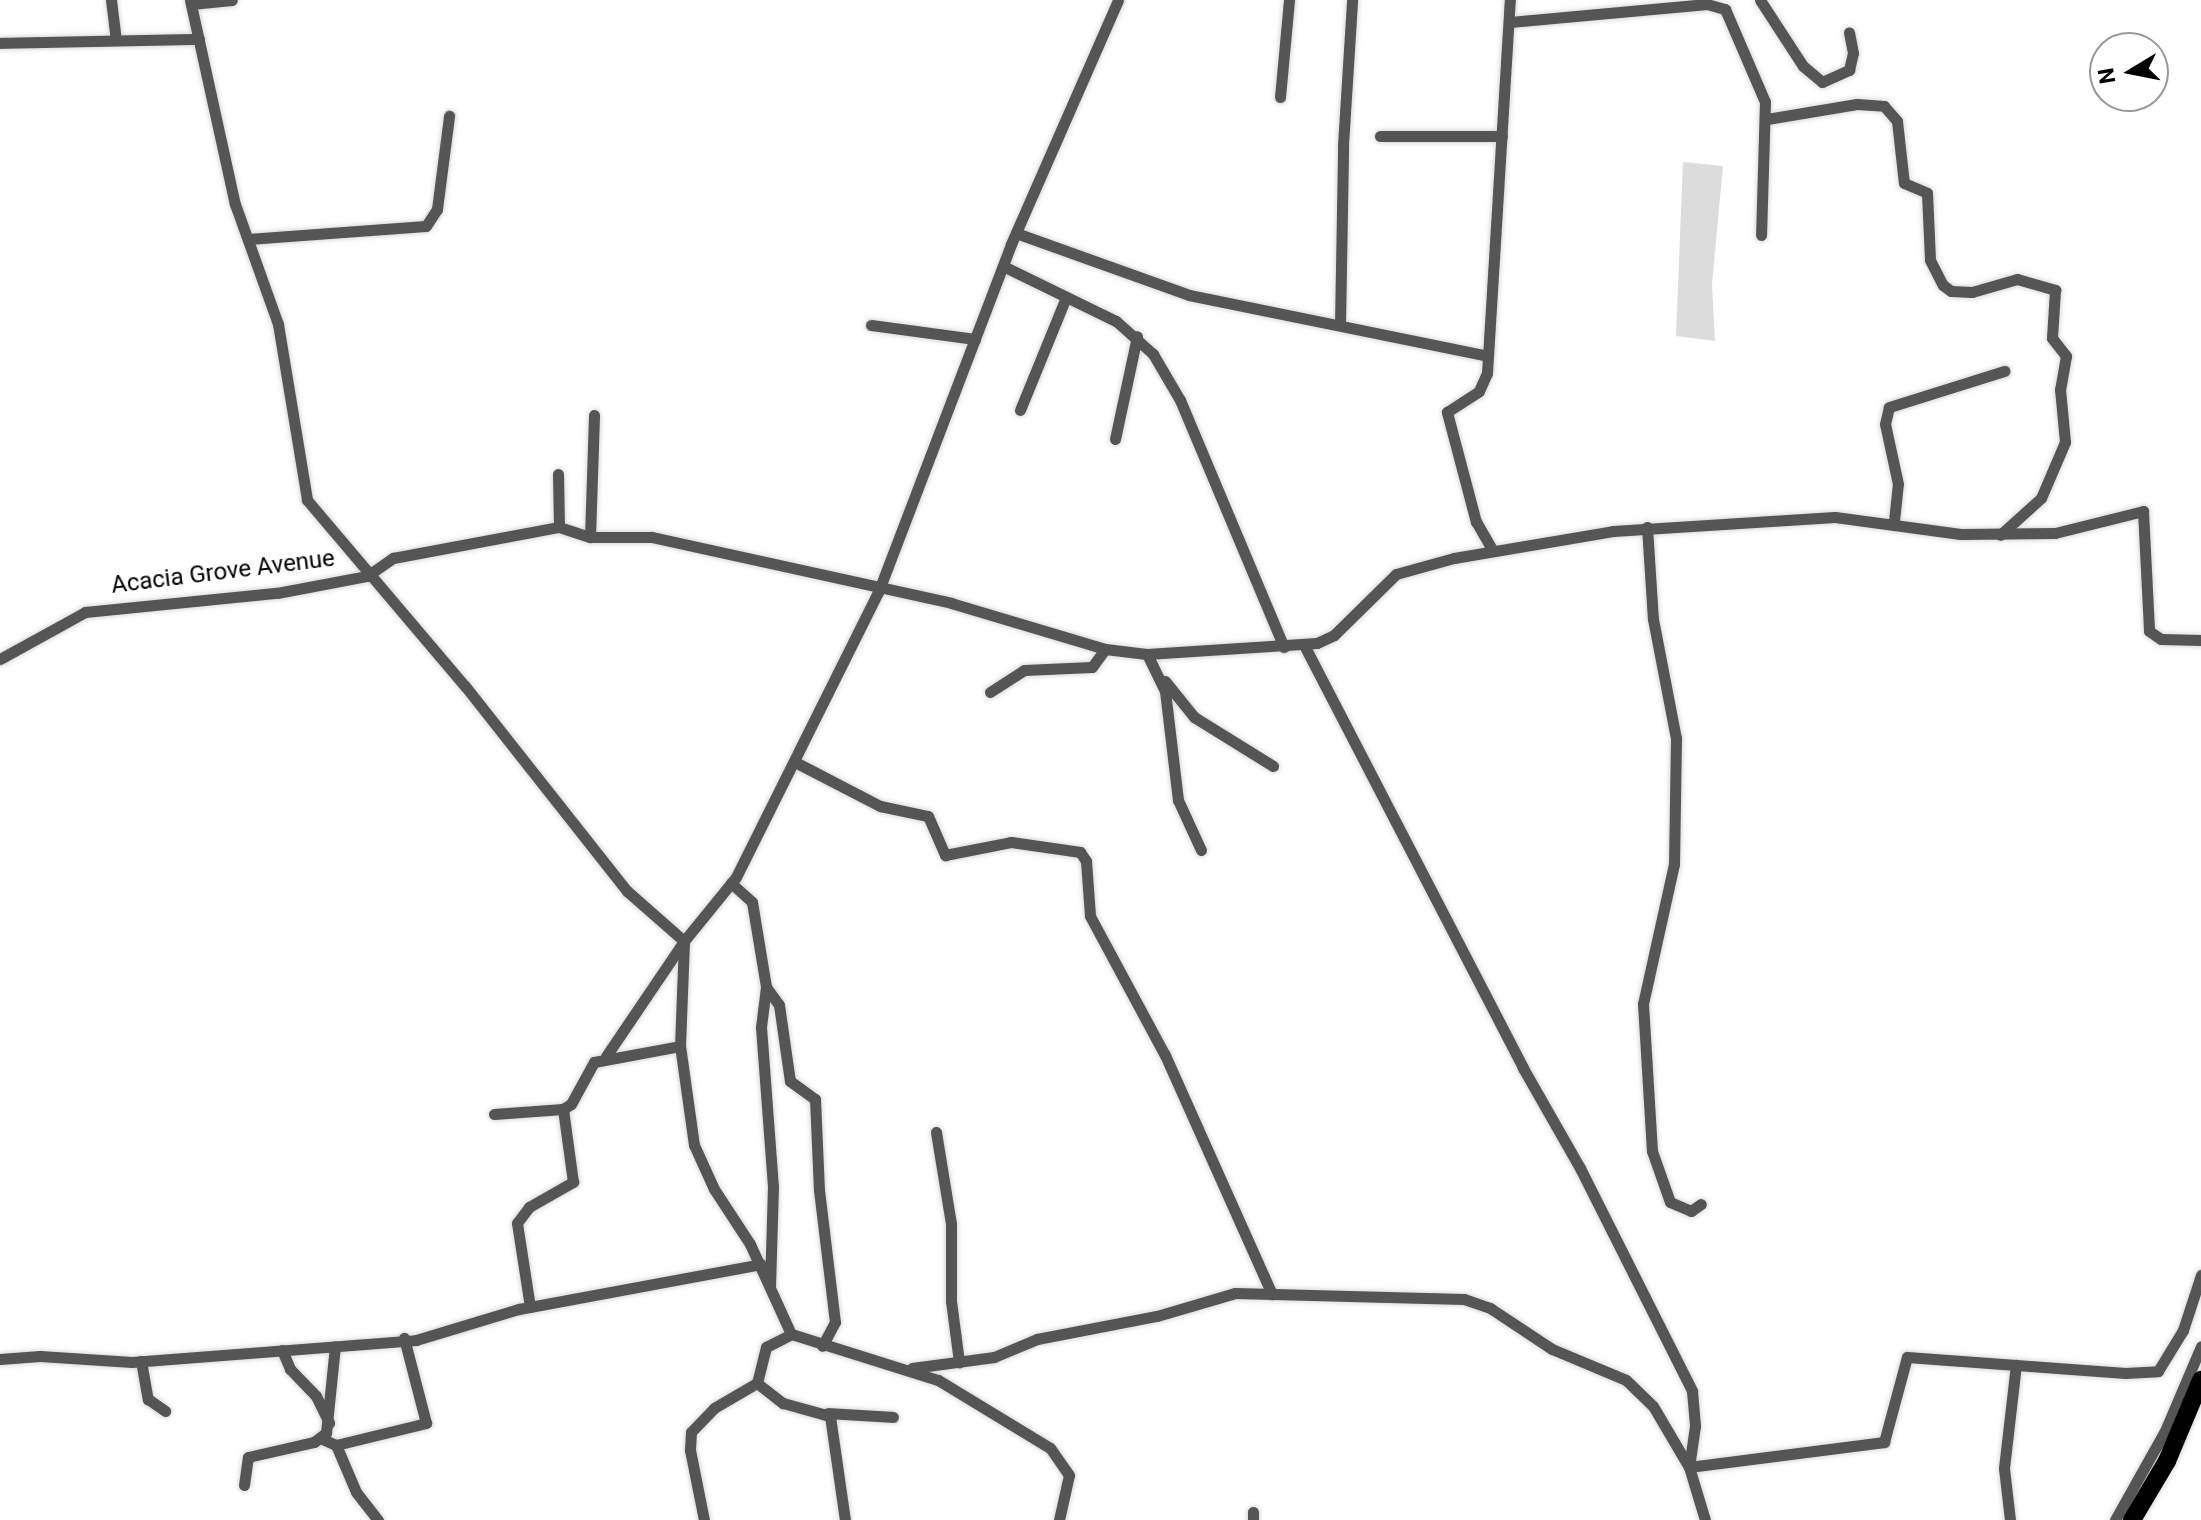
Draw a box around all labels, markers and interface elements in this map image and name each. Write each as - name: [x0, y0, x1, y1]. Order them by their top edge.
- north arrow: [2089, 32, 2169, 112]
- text: N: [2093, 66, 2121, 86]
- street label: Acacia Grove Avenue: [110, 544, 336, 600]

